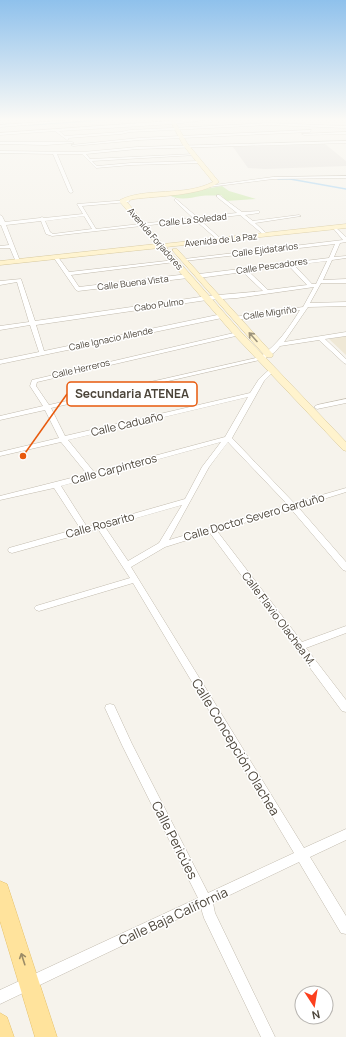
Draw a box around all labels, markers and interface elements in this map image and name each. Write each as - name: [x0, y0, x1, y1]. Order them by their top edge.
- street label: Avenida Forjadores: [125, 205, 186, 273]
- street label: Calle La Soledad: [158, 209, 227, 230]
- street label: Avenida de La Paz: [184, 229, 258, 250]
- street label: Calle Ejidatarios: [231, 239, 299, 260]
- street label: Calle Pescadores: [235, 254, 309, 277]
- street label: Calle Buena Vista: [97, 272, 169, 293]
- street label: Cabo Pulmo: [133, 295, 184, 314]
- street label: Calle Migriño: [242, 302, 297, 323]
- street label: Calle Ignacio Allende: [68, 323, 154, 354]
- one-way arrow: [248, 332, 258, 342]
- street label: Calle Herreros: [51, 355, 111, 381]
- callout: Secundaria ATENEA: [67, 382, 197, 406]
- text: Secundaria ATENEA: [75, 385, 189, 402]
- street label: Calle Caduaño: [89, 408, 165, 439]
- street label: Calle Carpinteros: [69, 450, 159, 487]
- street label: Calle Doctor Severo Garduño: [182, 489, 326, 544]
- street label: Calle Rosarito: [64, 508, 136, 541]
- street label: Calle Flavio Olachea M.: [239, 568, 320, 669]
- street label: Calle Concepción Olachea: [188, 675, 284, 819]
- street label: Calle Pericúes: [148, 798, 202, 882]
- street label: Calle Baja California: [116, 883, 230, 949]
- one-way arrow: [18, 954, 26, 966]
- north arrow: [294, 985, 334, 1025]
- text: N: [311, 1007, 322, 1023]

